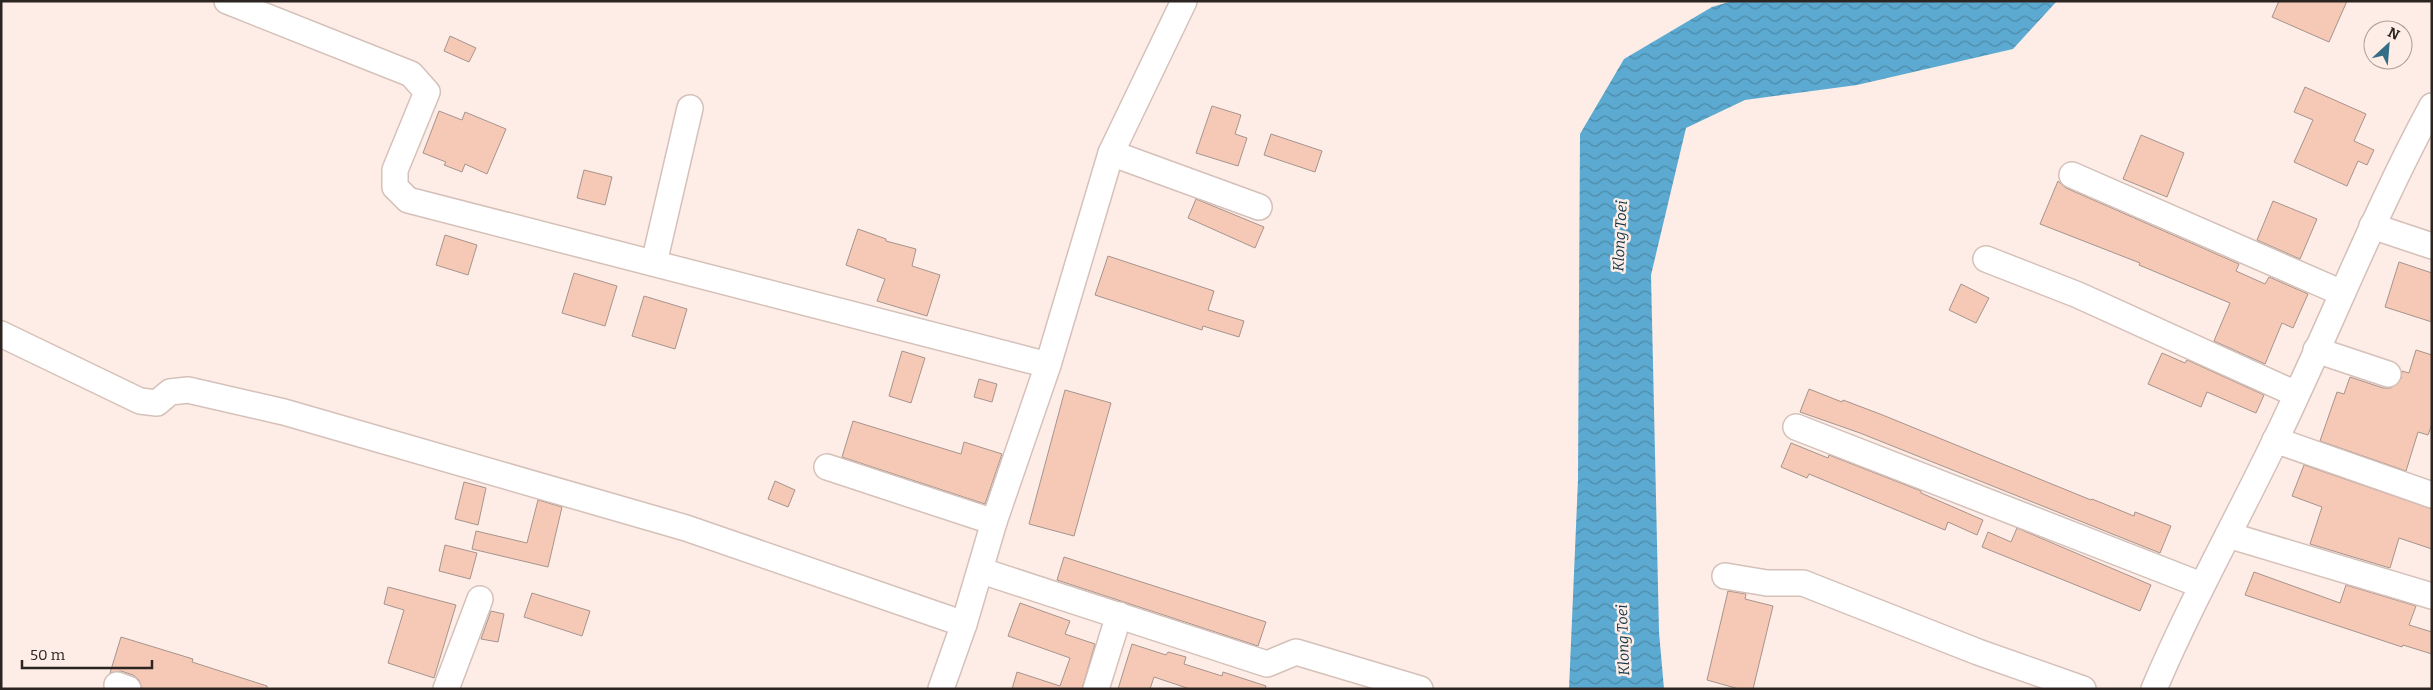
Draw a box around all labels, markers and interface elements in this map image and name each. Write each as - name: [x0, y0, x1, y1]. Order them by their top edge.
- north arrow: [2363, 20, 2413, 70]
- text: N: [2385, 24, 2402, 44]
- water label: Klong Toei: [1609, 200, 1631, 272]
- water label: Klong Toei: [1613, 604, 1633, 676]
- scale bar: [22, 638, 152, 670]
- text: 50 m: [30, 646, 66, 664]

